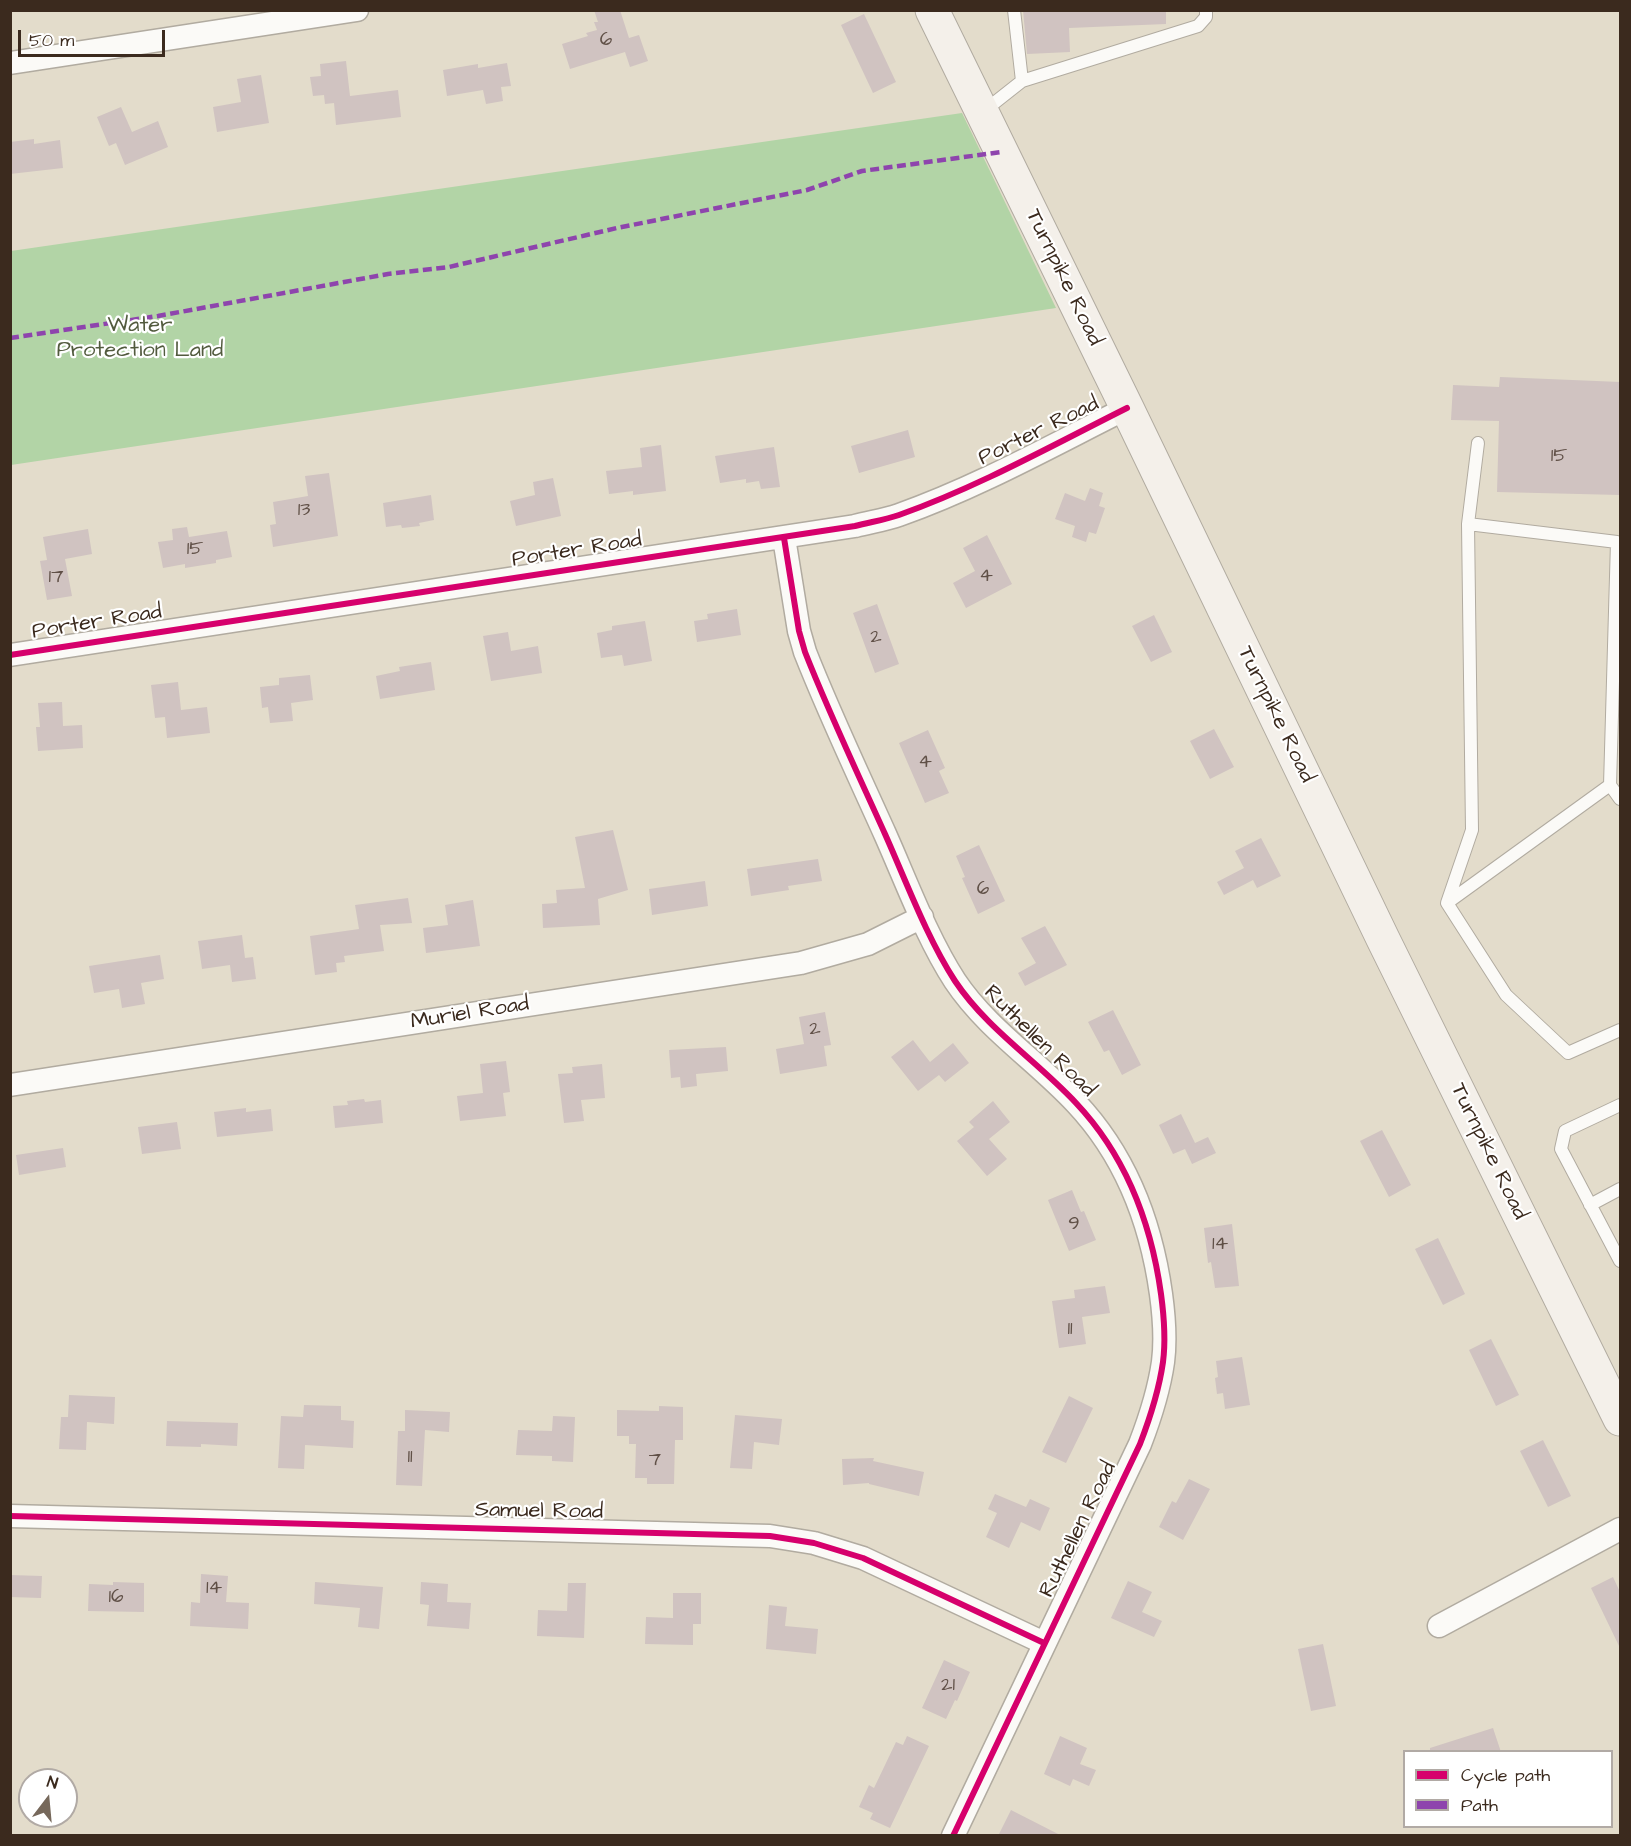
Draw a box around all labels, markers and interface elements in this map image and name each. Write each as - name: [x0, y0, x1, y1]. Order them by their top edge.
- scale bar: [21, 18, 168, 56]
- text: 50 m: [29, 28, 74, 53]
- house number: 6: [600, 29, 612, 53]
- street label: Turnpike Road: [1019, 206, 1107, 350]
- park label: Water Protection Land: [57, 313, 223, 364]
- street label: Porter Road: [974, 391, 1104, 473]
- house number: 15: [1551, 445, 1567, 469]
- house number: 13: [298, 499, 310, 523]
- street label: Porter Road: [510, 528, 644, 574]
- house number: 15: [187, 538, 203, 562]
- house number: 4: [979, 565, 993, 589]
- house number: 17: [49, 566, 63, 590]
- street label: Porter Road: [30, 600, 164, 646]
- house number: 2: [870, 626, 882, 650]
- street label: Turnpike Road: [1231, 643, 1319, 787]
- house number: 4: [918, 751, 932, 775]
- house number: 6: [977, 878, 989, 902]
- street label: Ruthellen Road: [977, 980, 1101, 1104]
- street label: Muriel Road: [409, 992, 531, 1036]
- house number: 2: [809, 1018, 821, 1042]
- street label: Turnpike Road: [1444, 1080, 1532, 1224]
- house number: 9: [1068, 1213, 1080, 1237]
- house number: 14: [1212, 1233, 1228, 1257]
- house number: 11: [1067, 1318, 1073, 1342]
- house number: 11: [407, 1446, 413, 1470]
- house number: 7: [649, 1449, 661, 1473]
- street label: Ruthellen Road: [1035, 1458, 1123, 1602]
- street label: Samuel Road: [475, 1498, 603, 1526]
- house number: 14: [206, 1577, 222, 1601]
- house number: 16: [108, 1586, 124, 1610]
- house number: 21: [941, 1674, 955, 1698]
- legend: [1403, 1750, 1613, 1828]
- text: Cycle path: [1461, 1763, 1550, 1788]
- north arrow: [18, 1768, 78, 1828]
- text: N: [45, 1771, 60, 1795]
- text: Path: [1461, 1793, 1498, 1818]

